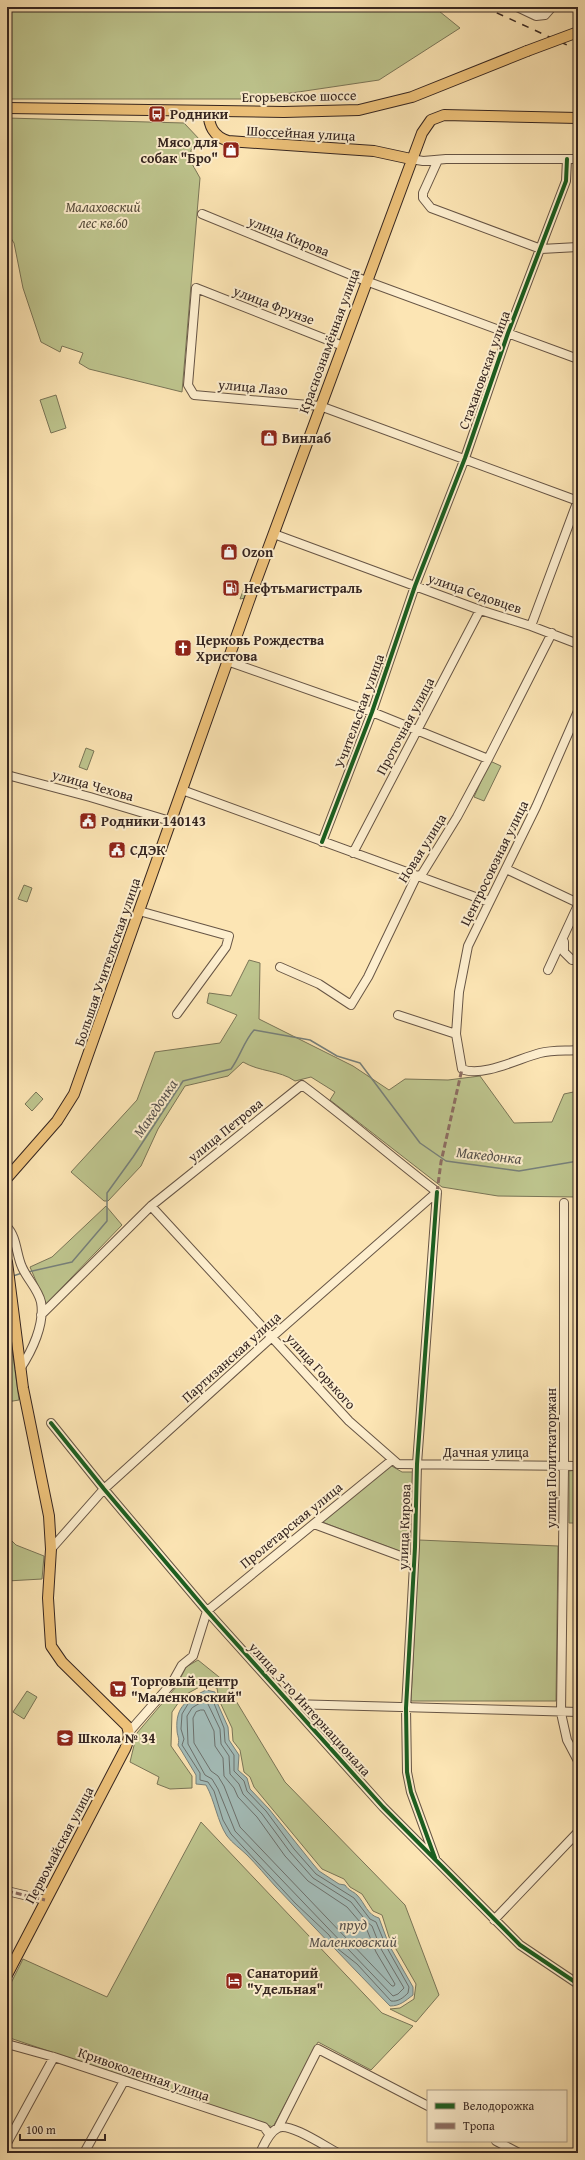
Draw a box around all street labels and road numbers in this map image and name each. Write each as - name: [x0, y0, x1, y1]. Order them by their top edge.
- street label: Егорьевское шоссе: [241, 85, 357, 107]
- street label: Шоссейная улица: [246, 120, 356, 146]
- street label: улица Кирова: [244, 210, 333, 262]
- street label: Краснознамённая улица: [294, 266, 365, 416]
- street label: улица Фрунзе: [230, 280, 318, 330]
- street label: Стахановская улица: [453, 307, 515, 432]
- street label: улица Лазо: [216, 374, 289, 400]
- street label: улица Седовцев: [424, 567, 525, 618]
- street label: Учительская улица: [329, 651, 389, 771]
- street label: Проточная улица: [371, 673, 439, 778]
- street label: улица Чехова: [49, 764, 136, 806]
- street label: Центросоюзная улица: [455, 797, 533, 929]
- street label: Новая улица: [393, 809, 451, 886]
- street label: Большая Учительская улица: [69, 875, 145, 1049]
- street label: улица Петрова: [182, 1093, 267, 1167]
- street label: Партизанская улица: [177, 1307, 285, 1407]
- street label: улица Горького: [281, 1328, 361, 1414]
- street label: улица Политкаторжан: [541, 1388, 561, 1529]
- street label: Дачная улица: [442, 1442, 529, 1462]
- street label: Пролетарская улица: [235, 1477, 347, 1573]
- street label: улица Кирова: [392, 1483, 416, 1571]
- street label: улица 3-го Интернационала: [244, 1637, 376, 1781]
- street label: Первомайская улица: [20, 1783, 99, 1907]
- street label: Кривоколенная улица: [75, 2042, 213, 2106]

